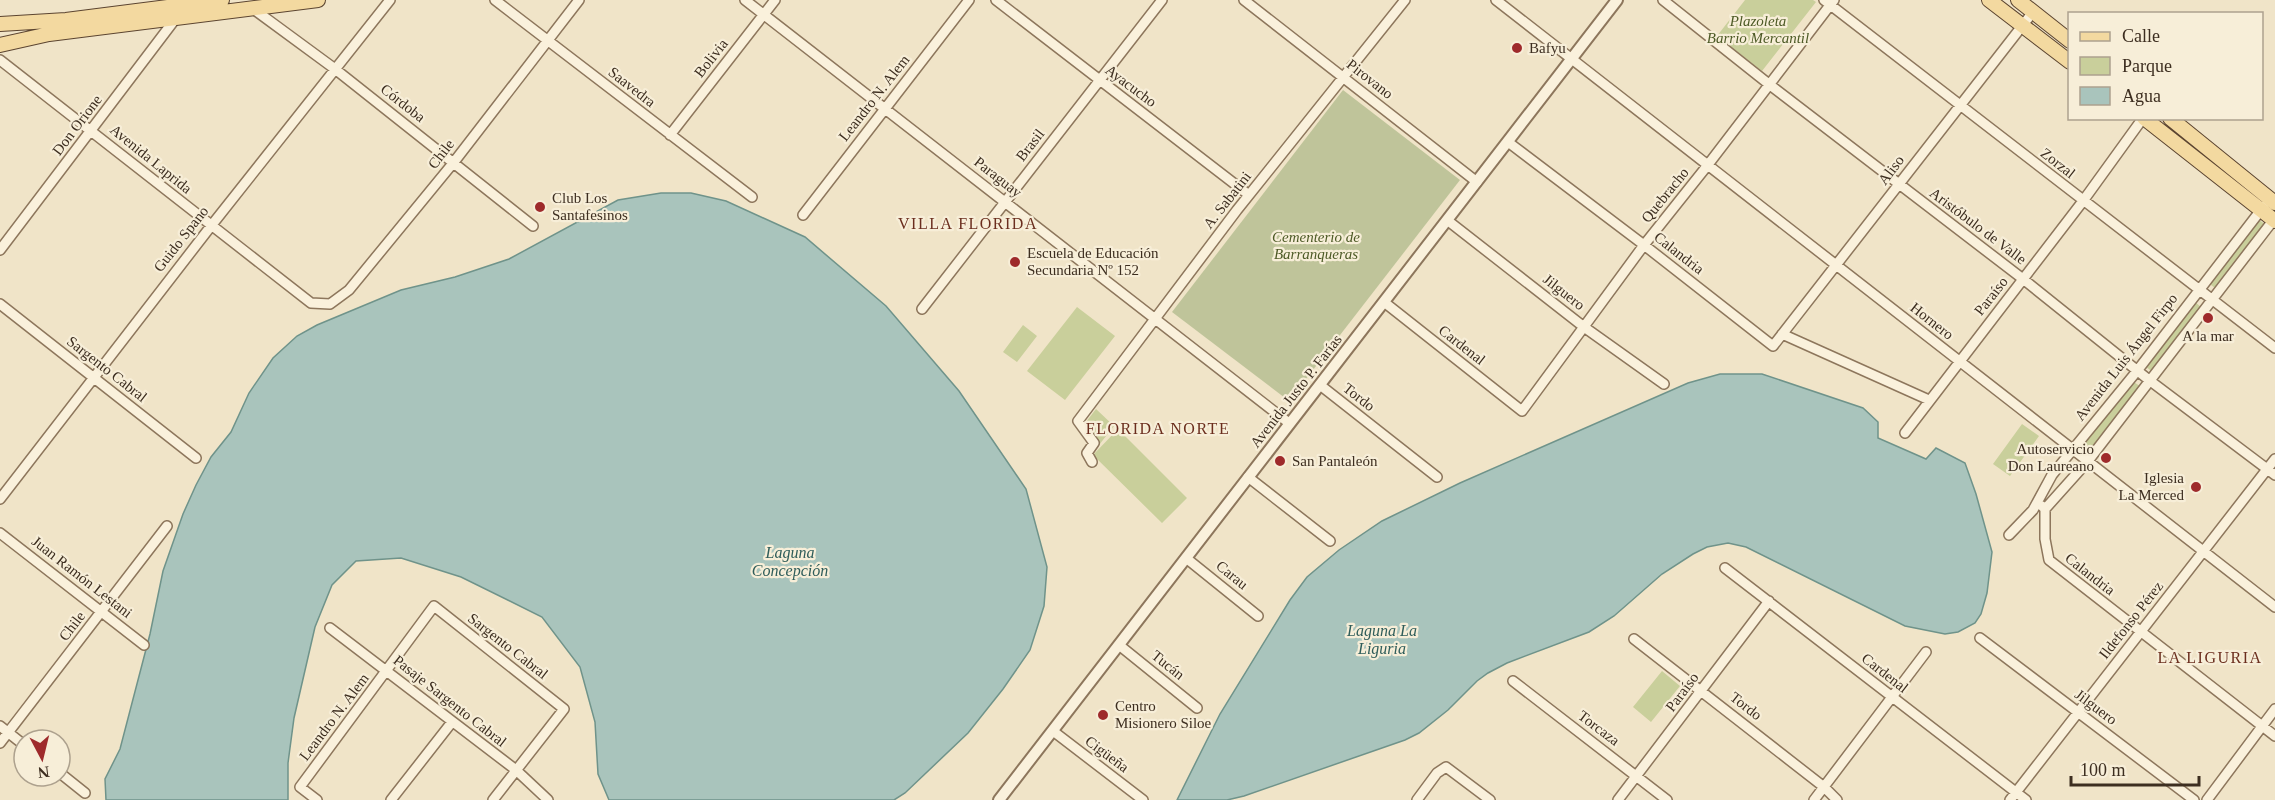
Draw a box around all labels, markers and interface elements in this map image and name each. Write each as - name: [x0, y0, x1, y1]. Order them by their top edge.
- legend: [2068, 12, 2263, 120]
- park label: Plazoleta Barrio Mercantil: [1707, 13, 1809, 46]
- text: Calle: [2122, 26, 2160, 46]
- street label: Bolivia: [691, 35, 731, 80]
- place label: Bafyu: [1529, 40, 1566, 56]
- marker: Bafyu: [1510, 41, 1524, 55]
- street label: Leandro N. Alem: [836, 52, 913, 144]
- street label: Pirovano: [1344, 56, 1396, 102]
- text: Parque: [2122, 56, 2172, 76]
- street label: Ayacucho: [1102, 62, 1160, 110]
- street label: Saavedra: [605, 64, 659, 110]
- street label: Córdoba: [378, 81, 429, 125]
- text: Agua: [2122, 86, 2161, 106]
- street label: Don Orione: [49, 91, 105, 158]
- street label: Avenida Laprida: [107, 121, 195, 197]
- street label: Brasil: [1013, 126, 1047, 164]
- street label: Chile: [425, 136, 458, 172]
- street label: Zorzal: [2038, 145, 2078, 181]
- street label: Aliso: [1875, 152, 1907, 188]
- street label: Paraguay: [971, 154, 1025, 201]
- street label: Quebracho: [1638, 164, 1692, 226]
- street label: A. Sabatini: [1200, 168, 1254, 232]
- street label: Aristóbulo de Valle: [1927, 185, 2030, 268]
- place label: Club Los Santafesinos: [552, 190, 628, 223]
- marker: Club Los Santafesinos: [533, 200, 547, 214]
- street label: Guido Spano: [150, 203, 212, 275]
- district label: VILLA FLORIDA: [898, 215, 1038, 232]
- park label: Cementerio de Barranqueras: [1272, 229, 1360, 262]
- street label: Calandria: [1651, 229, 1707, 277]
- place label: Escuela de Educación Secundaria Nº 152: [1027, 245, 1159, 278]
- marker: Escuela de Educación Secundaria Nº 152: [1008, 255, 1022, 269]
- street label: Jilguero: [1540, 271, 1588, 313]
- street label: Paraíso: [1971, 274, 2011, 318]
- street label: Avenida Luis Ángel Firpo: [2071, 290, 2181, 424]
- street label: Hornero: [1907, 299, 1957, 343]
- marker: A la mar: [2201, 311, 2215, 325]
- street label: Cardenal: [1436, 322, 1488, 368]
- place label: A la mar: [2182, 328, 2234, 344]
- street label: Avenida Justo P. Farías: [1247, 331, 1345, 451]
- street label: Sargento Cabral: [64, 333, 150, 405]
- street label: Tordo: [1340, 380, 1378, 414]
- district label: FLORIDA NORTE: [1086, 420, 1230, 437]
- place label: Autoservicio Don Laureano: [2008, 441, 2094, 474]
- marker: Autoservicio Don Laureano: [2099, 451, 2113, 465]
- place label: San Pantaleón: [1292, 453, 1378, 469]
- marker: San Pantaleón: [1273, 454, 1287, 468]
- place label: Iglesia La Merced: [2119, 470, 2184, 503]
- marker: Iglesia La Merced: [2189, 480, 2203, 494]
- street label: Juan Ramón Lestani: [29, 533, 135, 621]
- water label: Laguna Concepción: [752, 544, 828, 580]
- street label: Calandria: [2062, 550, 2118, 598]
- street label: Carau: [1213, 558, 1251, 593]
- street label: Ildefonso Pérez: [2096, 578, 2166, 662]
- street label: Chile: [56, 608, 89, 644]
- street label: Sargento Cabral: [465, 610, 551, 682]
- water label: Laguna La Liguria: [1346, 622, 1417, 658]
- street label: Tucán: [1149, 647, 1188, 683]
- district label: LA LIGURIA: [2157, 649, 2263, 666]
- street label: Cardenal: [1859, 650, 1911, 696]
- street label: Pasaje Sargento Cabral: [390, 652, 510, 750]
- street label: Leandro N. Alem: [296, 670, 372, 764]
- street label: Paraíso: [1662, 670, 1702, 714]
- street label: Jilguero: [2072, 686, 2120, 728]
- street label: Tordo: [1727, 689, 1765, 723]
- place label: Centro Misionero Siloe: [1115, 698, 1212, 731]
- street label: Torcaza: [1575, 707, 1623, 749]
- marker: Centro Misionero Siloe: [1096, 708, 1110, 722]
- north arrow: [12, 728, 72, 788]
- street label: Cigüeña: [1082, 733, 1132, 776]
- scale bar: [2071, 749, 2198, 787]
- text: 100 m: [2080, 760, 2126, 780]
- text: N: [37, 763, 51, 782]

